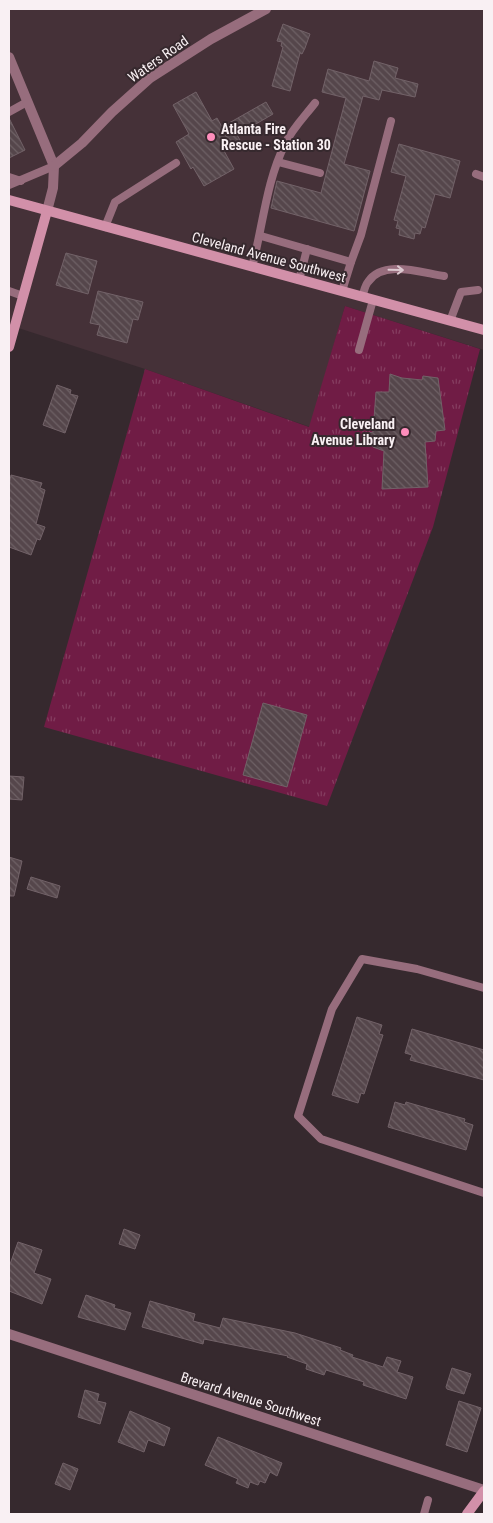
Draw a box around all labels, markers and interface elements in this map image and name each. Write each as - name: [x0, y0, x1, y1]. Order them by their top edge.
- street label: Waters Road: [125, 32, 191, 86]
- place label: Atlanta Fire Rescue - Station 30: [221, 121, 331, 153]
- marker: Atlanta Fire Rescue - Station 30: [205, 131, 217, 143]
- street label: Cleveland Avenue Southwest: [190, 229, 348, 285]
- one-way arrow: [387, 265, 403, 275]
- place label: Cleveland Avenue Library: [311, 416, 396, 448]
- marker: Cleveland Avenue Library: [399, 426, 411, 438]
- street label: Brevard Avenue Southwest: [179, 1369, 323, 1429]

